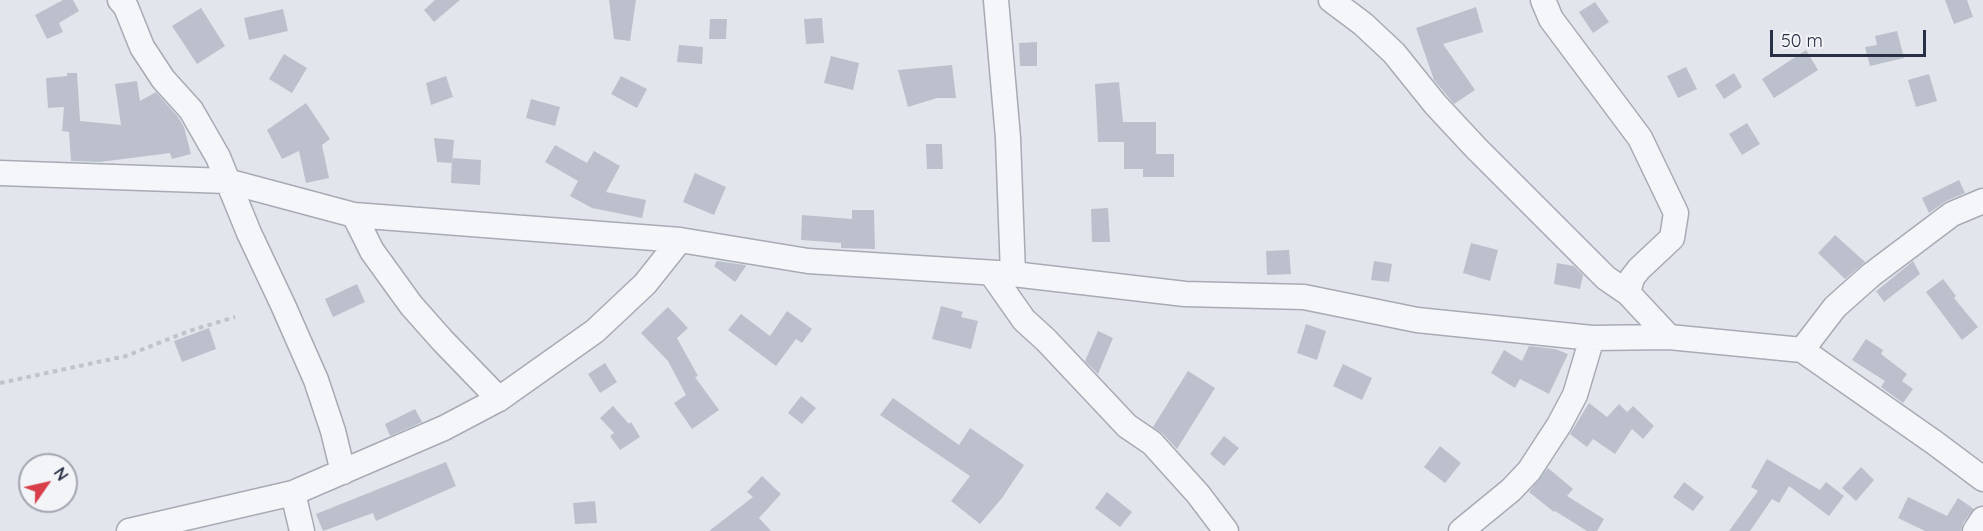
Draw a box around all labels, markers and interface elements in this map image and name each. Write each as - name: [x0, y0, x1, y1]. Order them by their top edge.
- scale bar: [1773, 18, 1929, 56]
- text: 50 m: [1781, 29, 1823, 52]
- north arrow: [18, 453, 78, 513]
- text: N: [50, 464, 73, 485]

